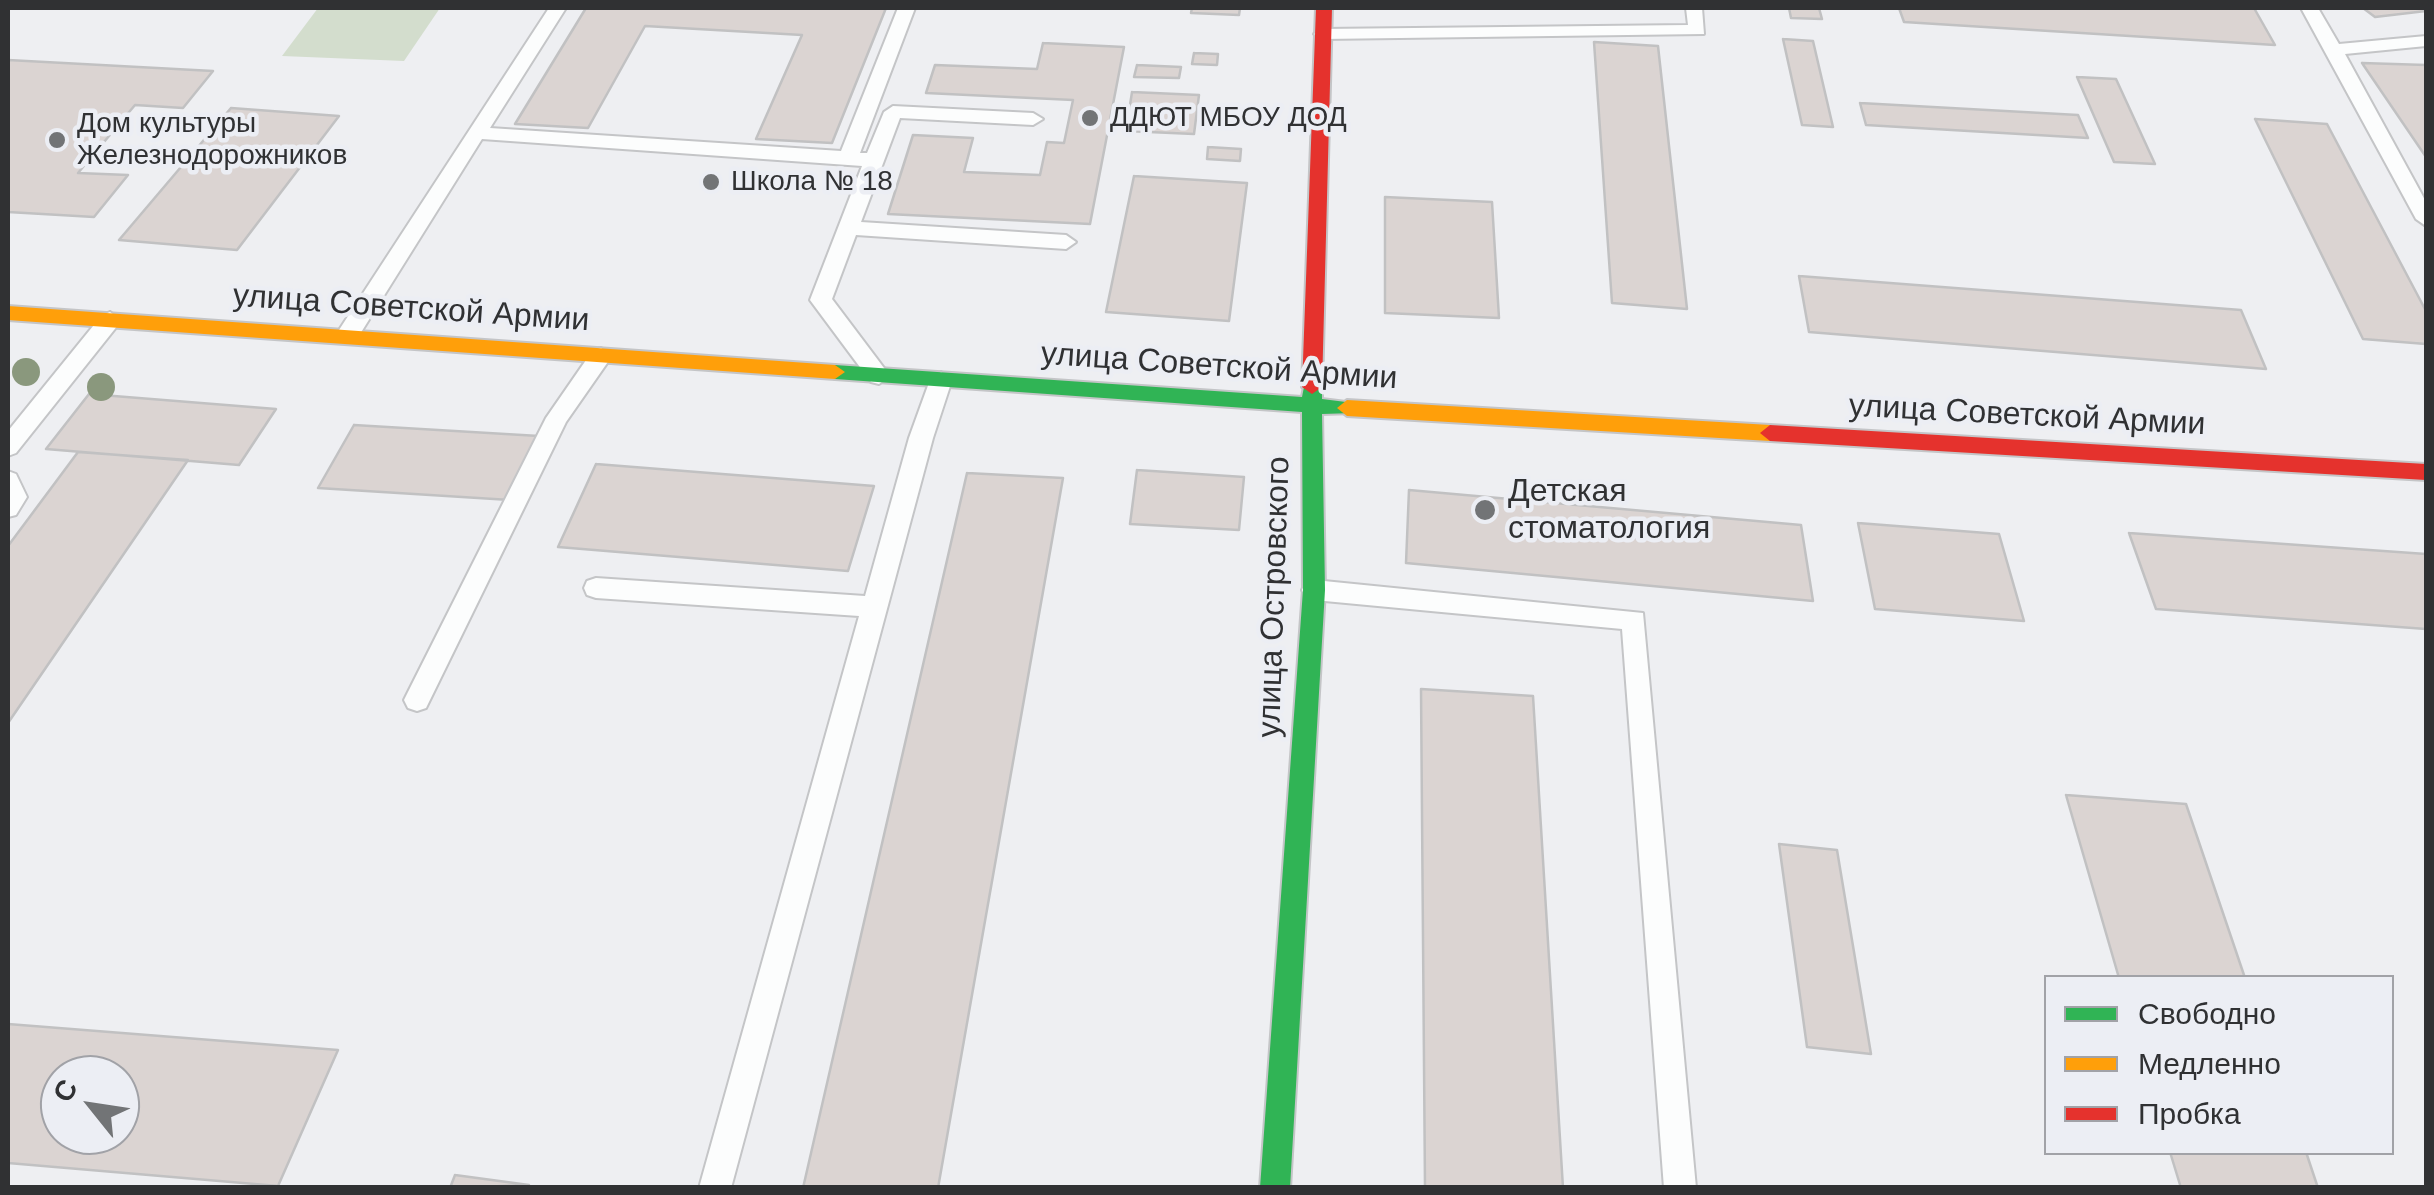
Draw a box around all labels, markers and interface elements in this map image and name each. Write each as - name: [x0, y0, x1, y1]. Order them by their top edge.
- place label: ДДЮТ МБОУ ДОД: [1110, 101, 1347, 135]
- place label: Дом культуры Железнодорожников: [77, 107, 347, 173]
- marker: ДДЮТ МБОУ ДОД: [1079, 107, 1101, 129]
- marker: Дом культуры Железнодорожников: [46, 129, 68, 151]
- place label: Школа № 18: [731, 165, 893, 199]
- marker: Школа № 18: [700, 171, 722, 193]
- street label: улица Советской Армии: [231, 277, 591, 341]
- street label: улица Советской Армии: [1039, 335, 1399, 399]
- street label: улица Советской Армии: [1848, 387, 2206, 445]
- street label: улица Островского: [1251, 456, 1299, 738]
- place label: Детская стоматология: [1508, 473, 1710, 548]
- marker: Детская стоматология: [1472, 497, 1498, 523]
- legend: [2044, 975, 2394, 1155]
- text: Свободно: [2138, 997, 2276, 1030]
- text: Медленно: [2138, 1047, 2281, 1080]
- north arrow: [40, 1055, 140, 1155]
- text: С: [47, 1074, 84, 1107]
- text: Пробка: [2138, 1097, 2241, 1130]

